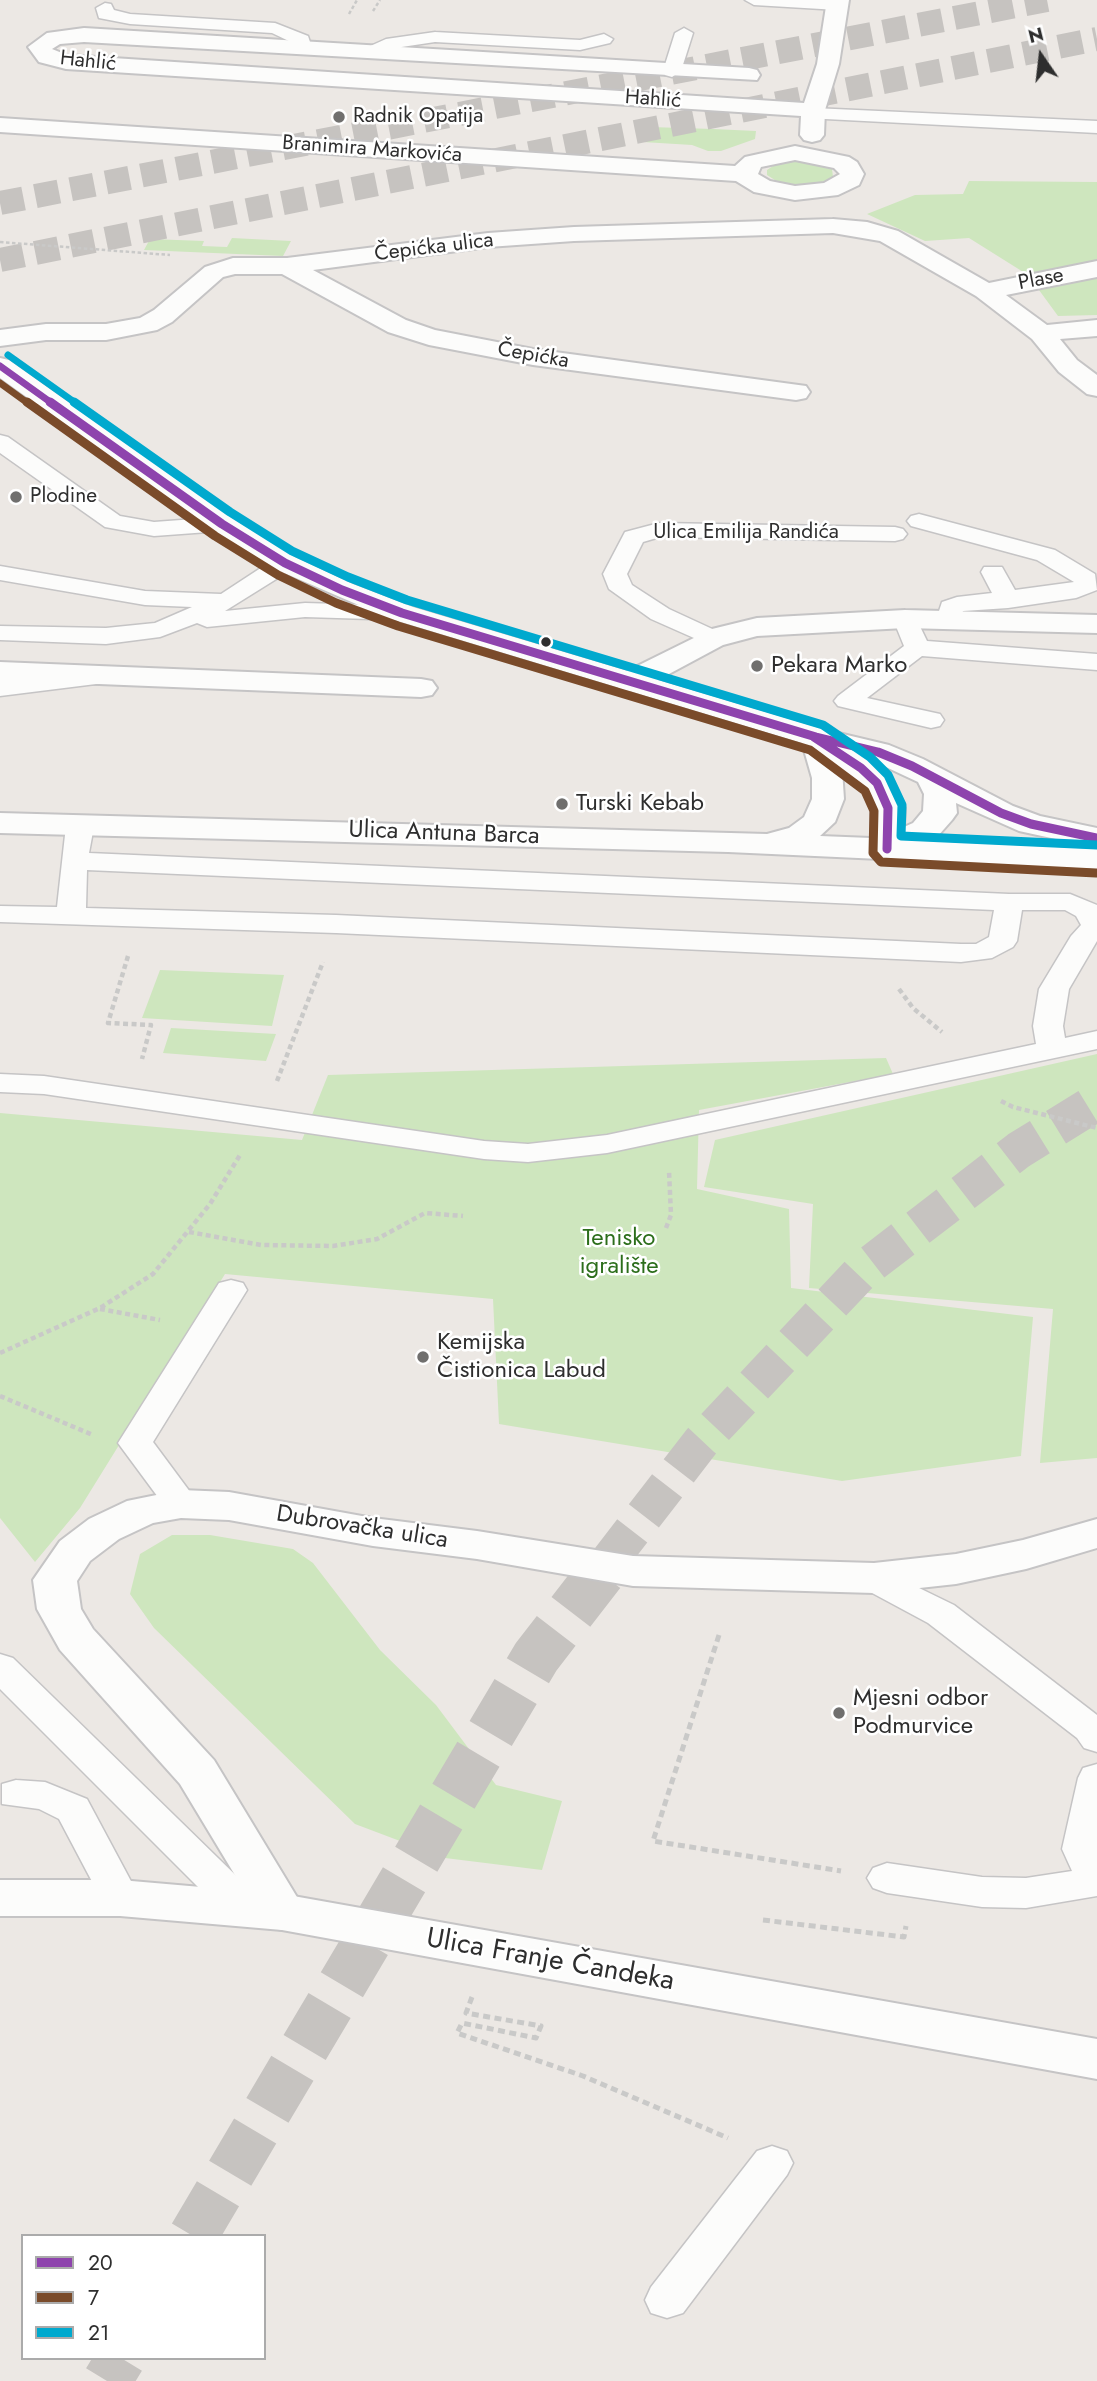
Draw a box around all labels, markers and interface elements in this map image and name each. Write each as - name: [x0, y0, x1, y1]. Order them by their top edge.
- text: N: [1025, 20, 1046, 50]
- north arrow: [1006, 21, 1076, 91]
- street label: Hahlić: [59, 47, 117, 77]
- street label: Hahlić: [624, 85, 682, 115]
- place label: Radnik Opatija: [353, 104, 483, 130]
- marker: Radnik Opatija: [331, 109, 347, 125]
- street label: Branimira Markovića: [281, 131, 463, 169]
- street label: Čepićka ulica: [373, 228, 495, 268]
- street label: Plase: [1016, 263, 1066, 297]
- street label: Čepićka: [495, 337, 571, 375]
- place label: Plodine: [30, 484, 97, 510]
- marker: Plodine: [8, 489, 24, 505]
- street label: Ulica Emilija Randića: [653, 520, 839, 546]
- unlabelled marker: [539, 635, 553, 649]
- place label: Pekara Marko: [771, 652, 907, 680]
- marker: Pekara Marko: [749, 658, 765, 674]
- place label: Turski Kebab: [576, 790, 704, 818]
- marker: Turski Kebab: [554, 796, 570, 812]
- street label: Ulica Antuna Barca: [348, 816, 540, 852]
- park label: Tenisko igralište: [579, 1225, 659, 1281]
- place label: Kemijska Čistionica Labud: [437, 1329, 606, 1385]
- marker: Kemijska Čistionica Labud: [415, 1349, 431, 1365]
- street label: Dubrovačka ulica: [274, 1500, 450, 1556]
- place label: Mjesni odbor Podmurvice: [853, 1685, 988, 1741]
- marker: Mjesni odbor Podmurvice: [831, 1705, 847, 1721]
- street label: Ulica Franje Čandeka: [423, 1923, 677, 1999]
- legend: [21, 2234, 266, 2360]
- text: 20: [88, 2248, 113, 2278]
- text: 7: [88, 2283, 99, 2313]
- text: 21: [88, 2318, 109, 2348]

